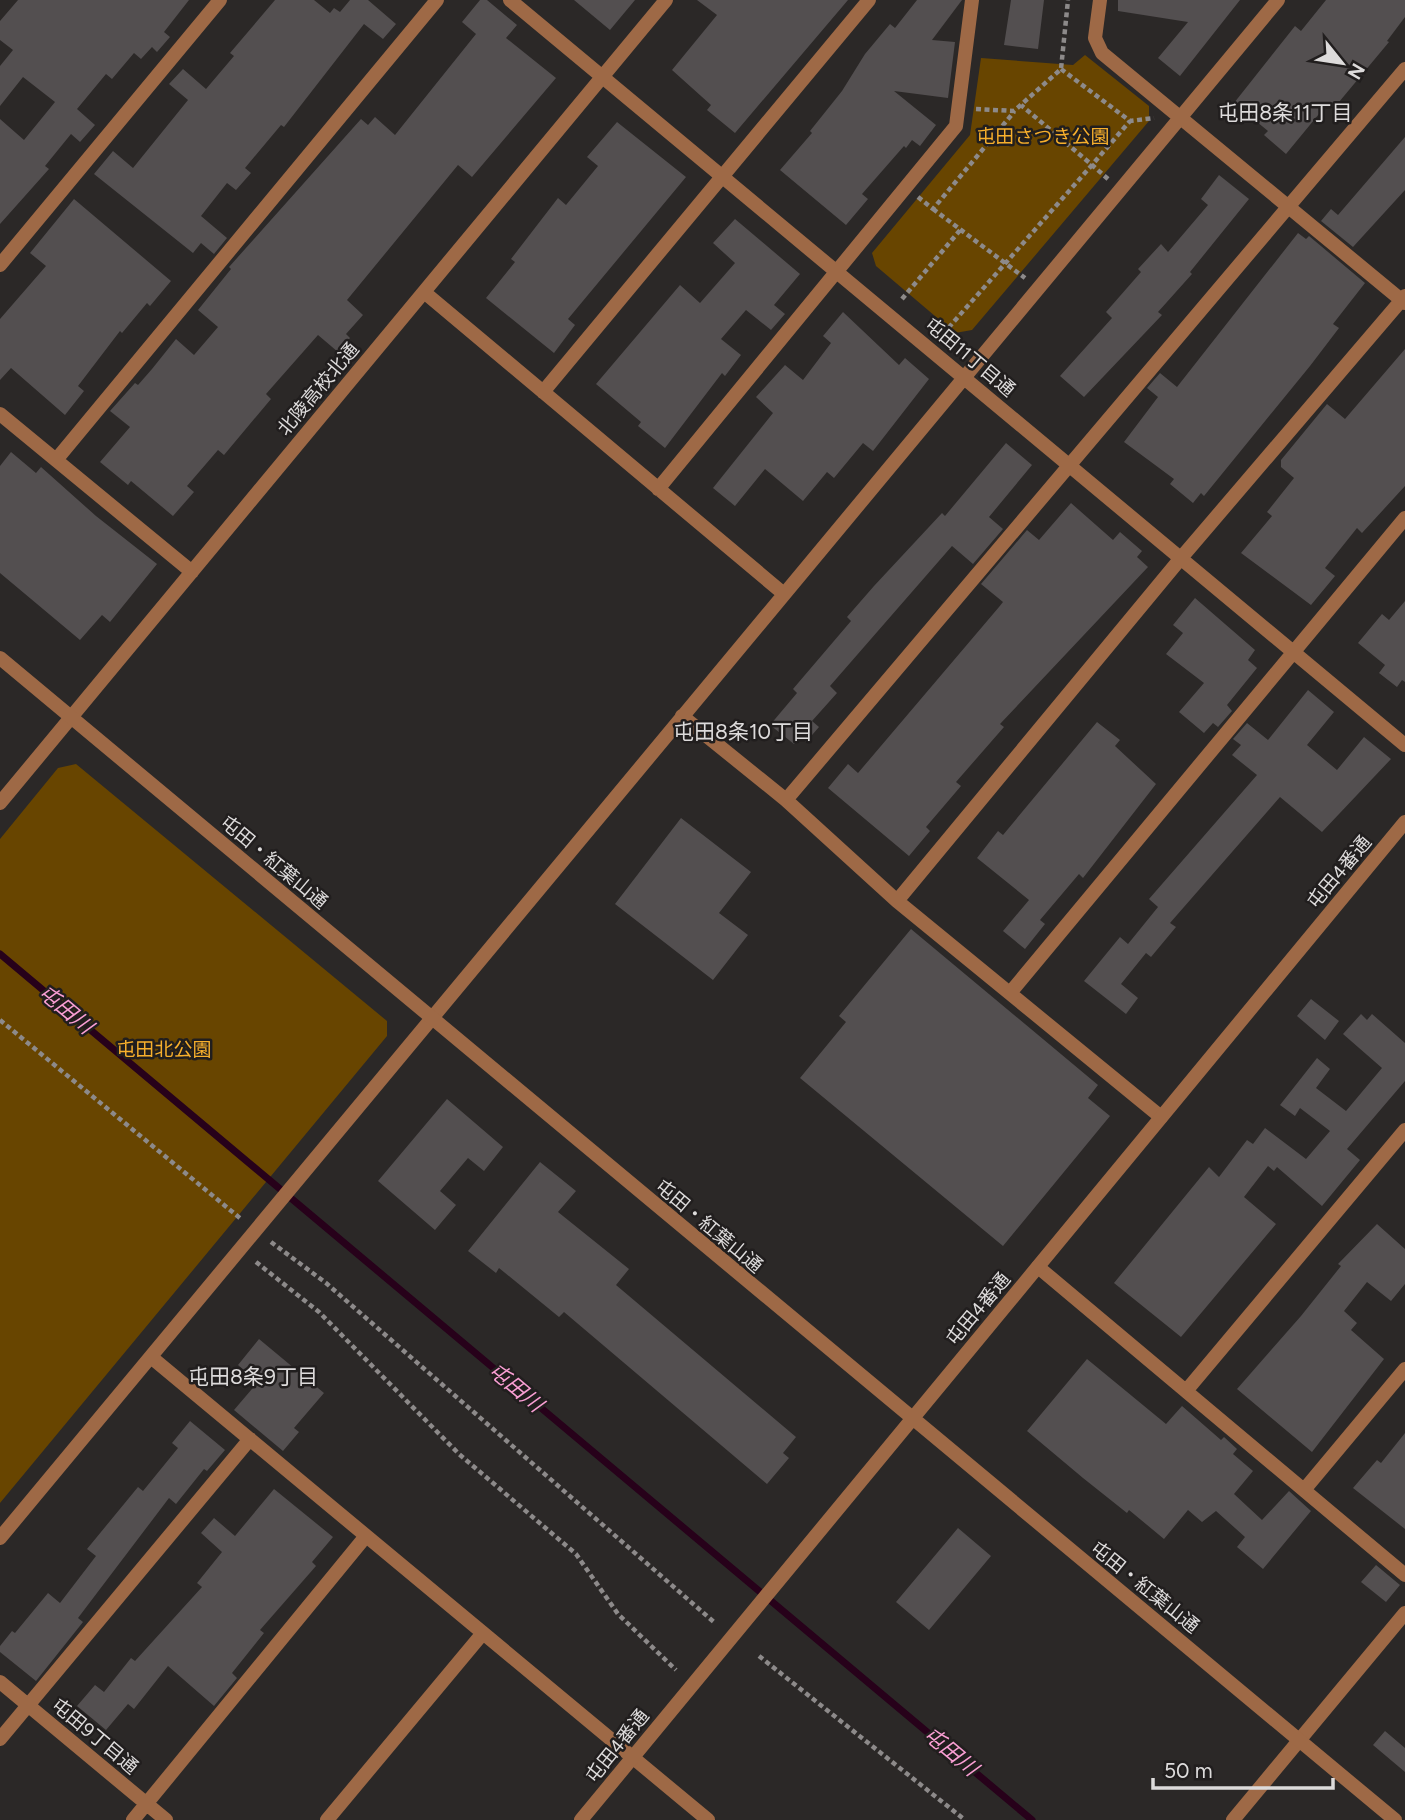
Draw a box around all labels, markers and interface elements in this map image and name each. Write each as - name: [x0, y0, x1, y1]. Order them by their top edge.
- north arrow: [1307, 28, 1377, 98]
- text: N: [1343, 59, 1370, 83]
- district label: 屯田8条11丁目: [1217, 100, 1353, 125]
- park label: 屯田さつき公園: [976, 125, 1110, 148]
- street label: 屯田11丁目通: [920, 313, 1020, 401]
- street label: 北陵高校北通: [273, 338, 363, 440]
- district label: 屯田8条10丁目: [673, 719, 813, 744]
- street label: 屯田・紅葉山通: [216, 810, 332, 914]
- street label: 屯田4番通: [1302, 831, 1376, 913]
- water label: 屯田川: [34, 979, 100, 1040]
- park label: 屯田北公園: [116, 1038, 212, 1061]
- street label: 屯田・紅葉山通: [651, 1174, 767, 1278]
- street label: 屯田4番通: [941, 1268, 1015, 1350]
- water label: 屯田川: [484, 1357, 550, 1418]
- district label: 屯田8条9丁目: [188, 1364, 318, 1389]
- street label: 屯田・紅葉山通: [1086, 1536, 1204, 1638]
- street label: 屯田9丁目通: [47, 1693, 143, 1779]
- street label: 屯田4番通: [580, 1705, 654, 1787]
- water label: 屯田川: [919, 1721, 985, 1782]
- scale bar: [1153, 1746, 1333, 1790]
- text: 50 m: [1164, 1758, 1213, 1783]

